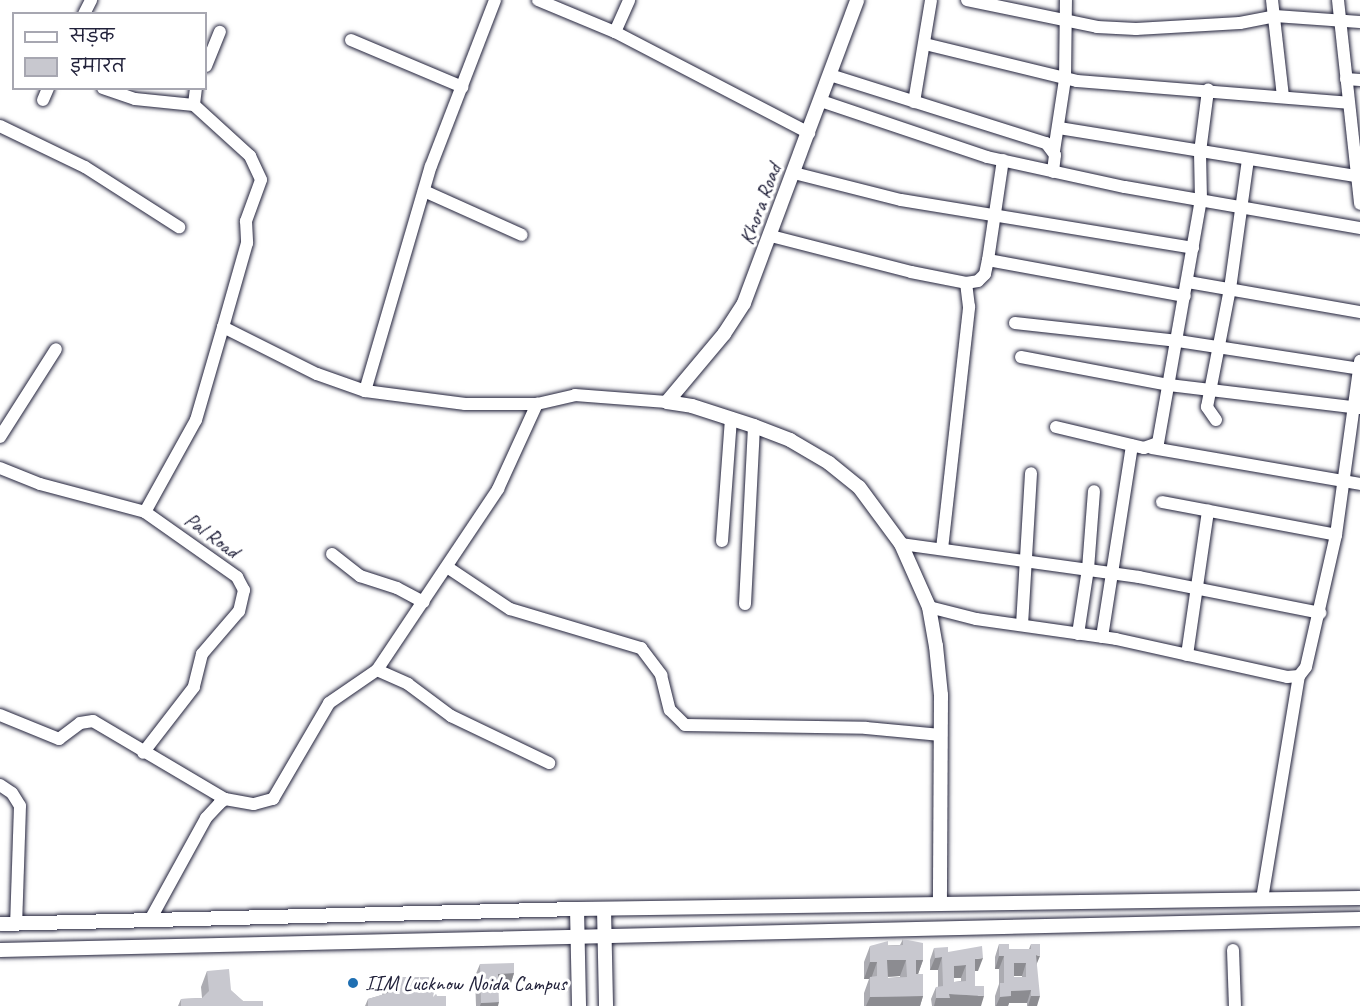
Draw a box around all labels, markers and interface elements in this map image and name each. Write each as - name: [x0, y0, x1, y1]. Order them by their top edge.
- legend: [12, 12, 207, 90]
- text: सड़क: [70, 25, 114, 47]
- text: इमारत: [70, 55, 125, 77]
- street label: Khora Road: [734, 160, 786, 248]
- street label: Pal Road: [180, 507, 244, 563]
- place label: IIM Lucknow Noida Campus: [365, 970, 566, 996]
- marker: IIM Lucknow Noida Campus: [346, 976, 360, 990]

